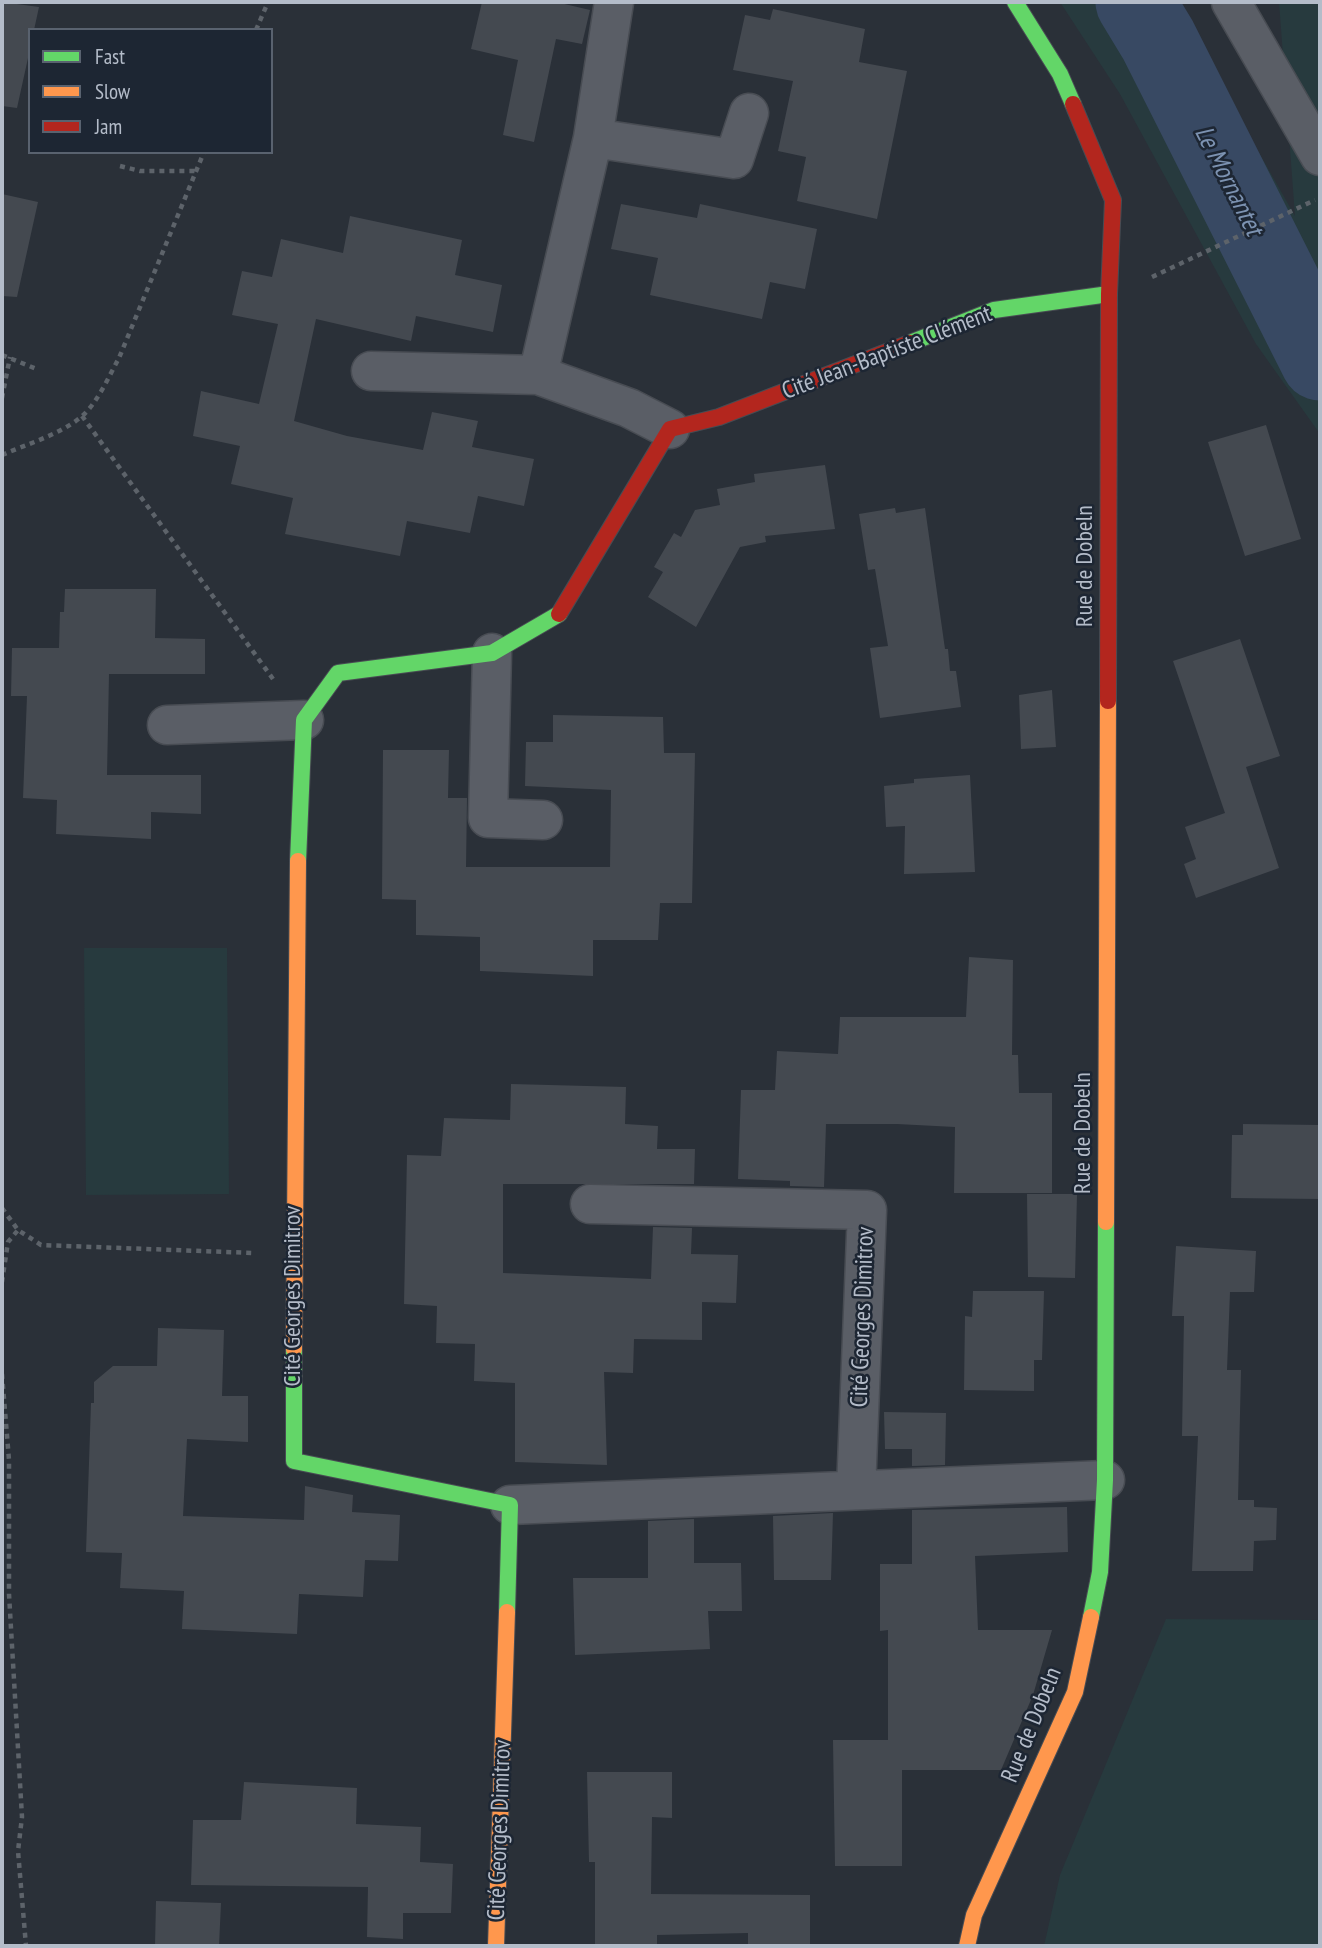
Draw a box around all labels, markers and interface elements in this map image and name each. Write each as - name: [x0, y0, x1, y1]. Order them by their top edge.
- legend: [28, 28, 273, 154]
- text: Fast: [95, 43, 125, 70]
- text: Slow: [95, 78, 130, 105]
- text: Jam: [95, 113, 122, 140]
- water label: Le Mornantet: [1187, 121, 1269, 241]
- street label: Cité Jean-Baptiste Clément: [778, 300, 996, 406]
- street label: Rue de Dobeln: [1071, 505, 1099, 627]
- street label: Rue de Dobeln: [1069, 1072, 1097, 1194]
- street label: Cité Georges Dimitrov: [279, 1206, 307, 1386]
- street label: Cité Georges Dimitrov: [845, 1226, 881, 1408]
- street label: Rue de Dobeln: [996, 1663, 1068, 1787]
- street label: Cité Georges Dimitrov: [482, 1739, 518, 1921]

